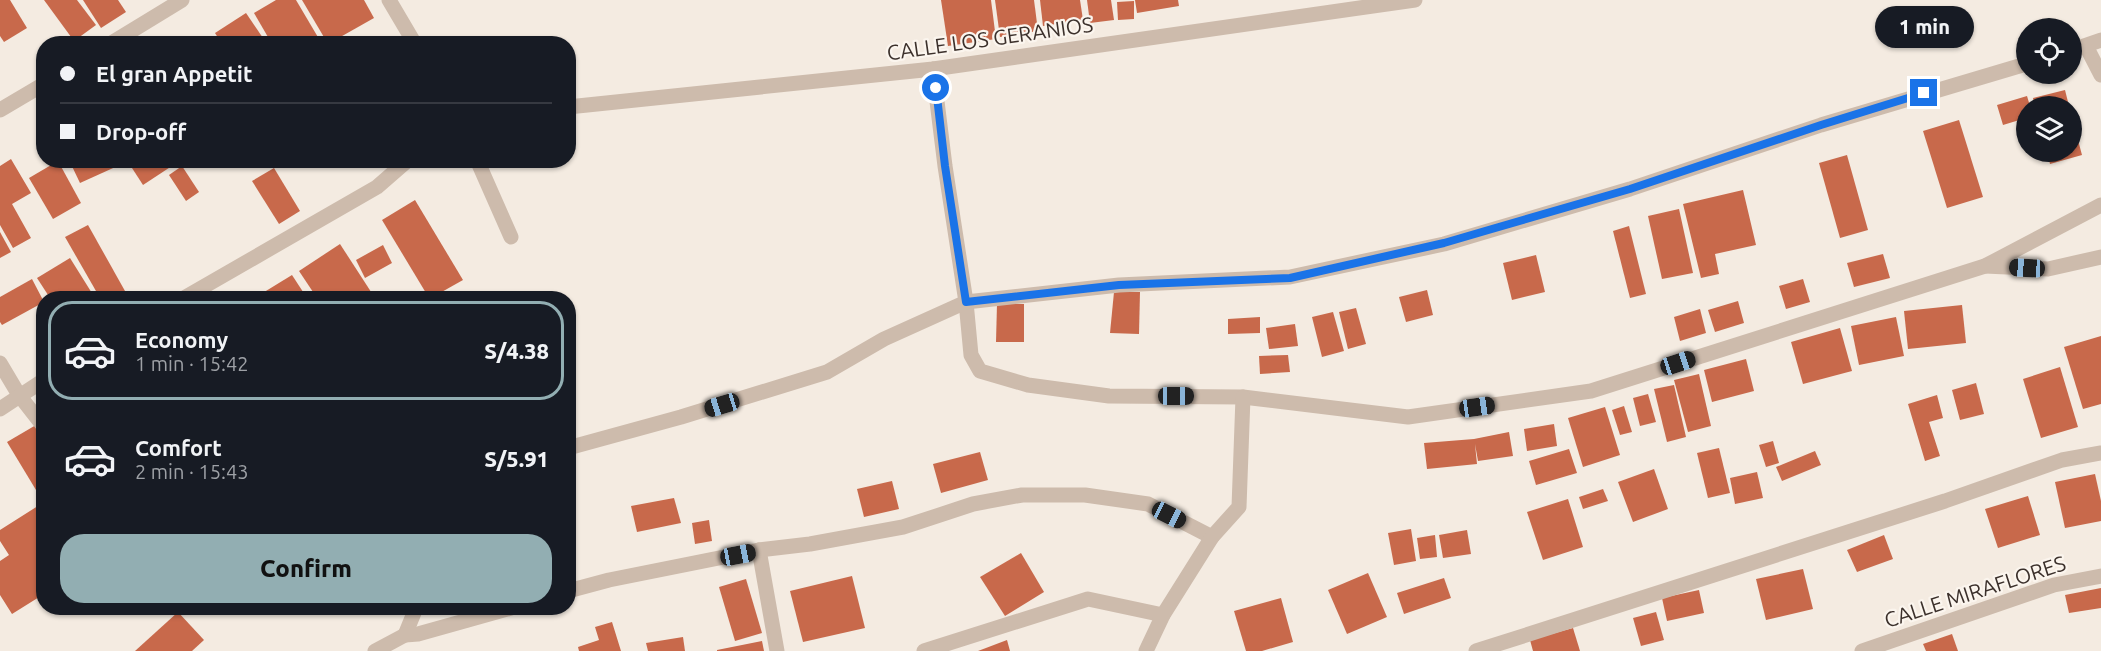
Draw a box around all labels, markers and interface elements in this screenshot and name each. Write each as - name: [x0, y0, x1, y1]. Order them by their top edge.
- callout: 1 min: [1874, 6, 1974, 48]
- street label: CALLE LOS GERANIOS: [885, 12, 1094, 64]
- text: 1 min: [1899, 15, 1950, 38]
- map controls: [2016, 18, 2082, 162]
- button: locate: [2016, 18, 2082, 84]
- text: El gran Appetit: [96, 61, 252, 86]
- route start: [922, 74, 949, 101]
- route end: [1910, 79, 1937, 106]
- button: layers: [2016, 96, 2082, 162]
- text: Drop-off: [96, 119, 186, 144]
- car: [2009, 258, 2045, 278]
- icon: car: [63, 324, 117, 378]
- text: Economy: [135, 327, 228, 352]
- text: S/4.38: [484, 338, 549, 363]
- car: [1658, 349, 1698, 377]
- text: 1 min · 15:42: [135, 352, 249, 375]
- car: [1158, 387, 1194, 405]
- car: [702, 391, 742, 419]
- car: [1458, 396, 1496, 418]
- icon: car: [63, 432, 117, 486]
- text: Comfort: [135, 435, 222, 460]
- text: S/5.91: [484, 446, 549, 471]
- text: 2 min · 15:43: [135, 460, 249, 483]
- car: [1149, 499, 1189, 531]
- button: Confirm: [60, 534, 552, 603]
- car: [719, 543, 757, 567]
- street label: CALLE MIRAFLORES: [1881, 550, 2068, 632]

